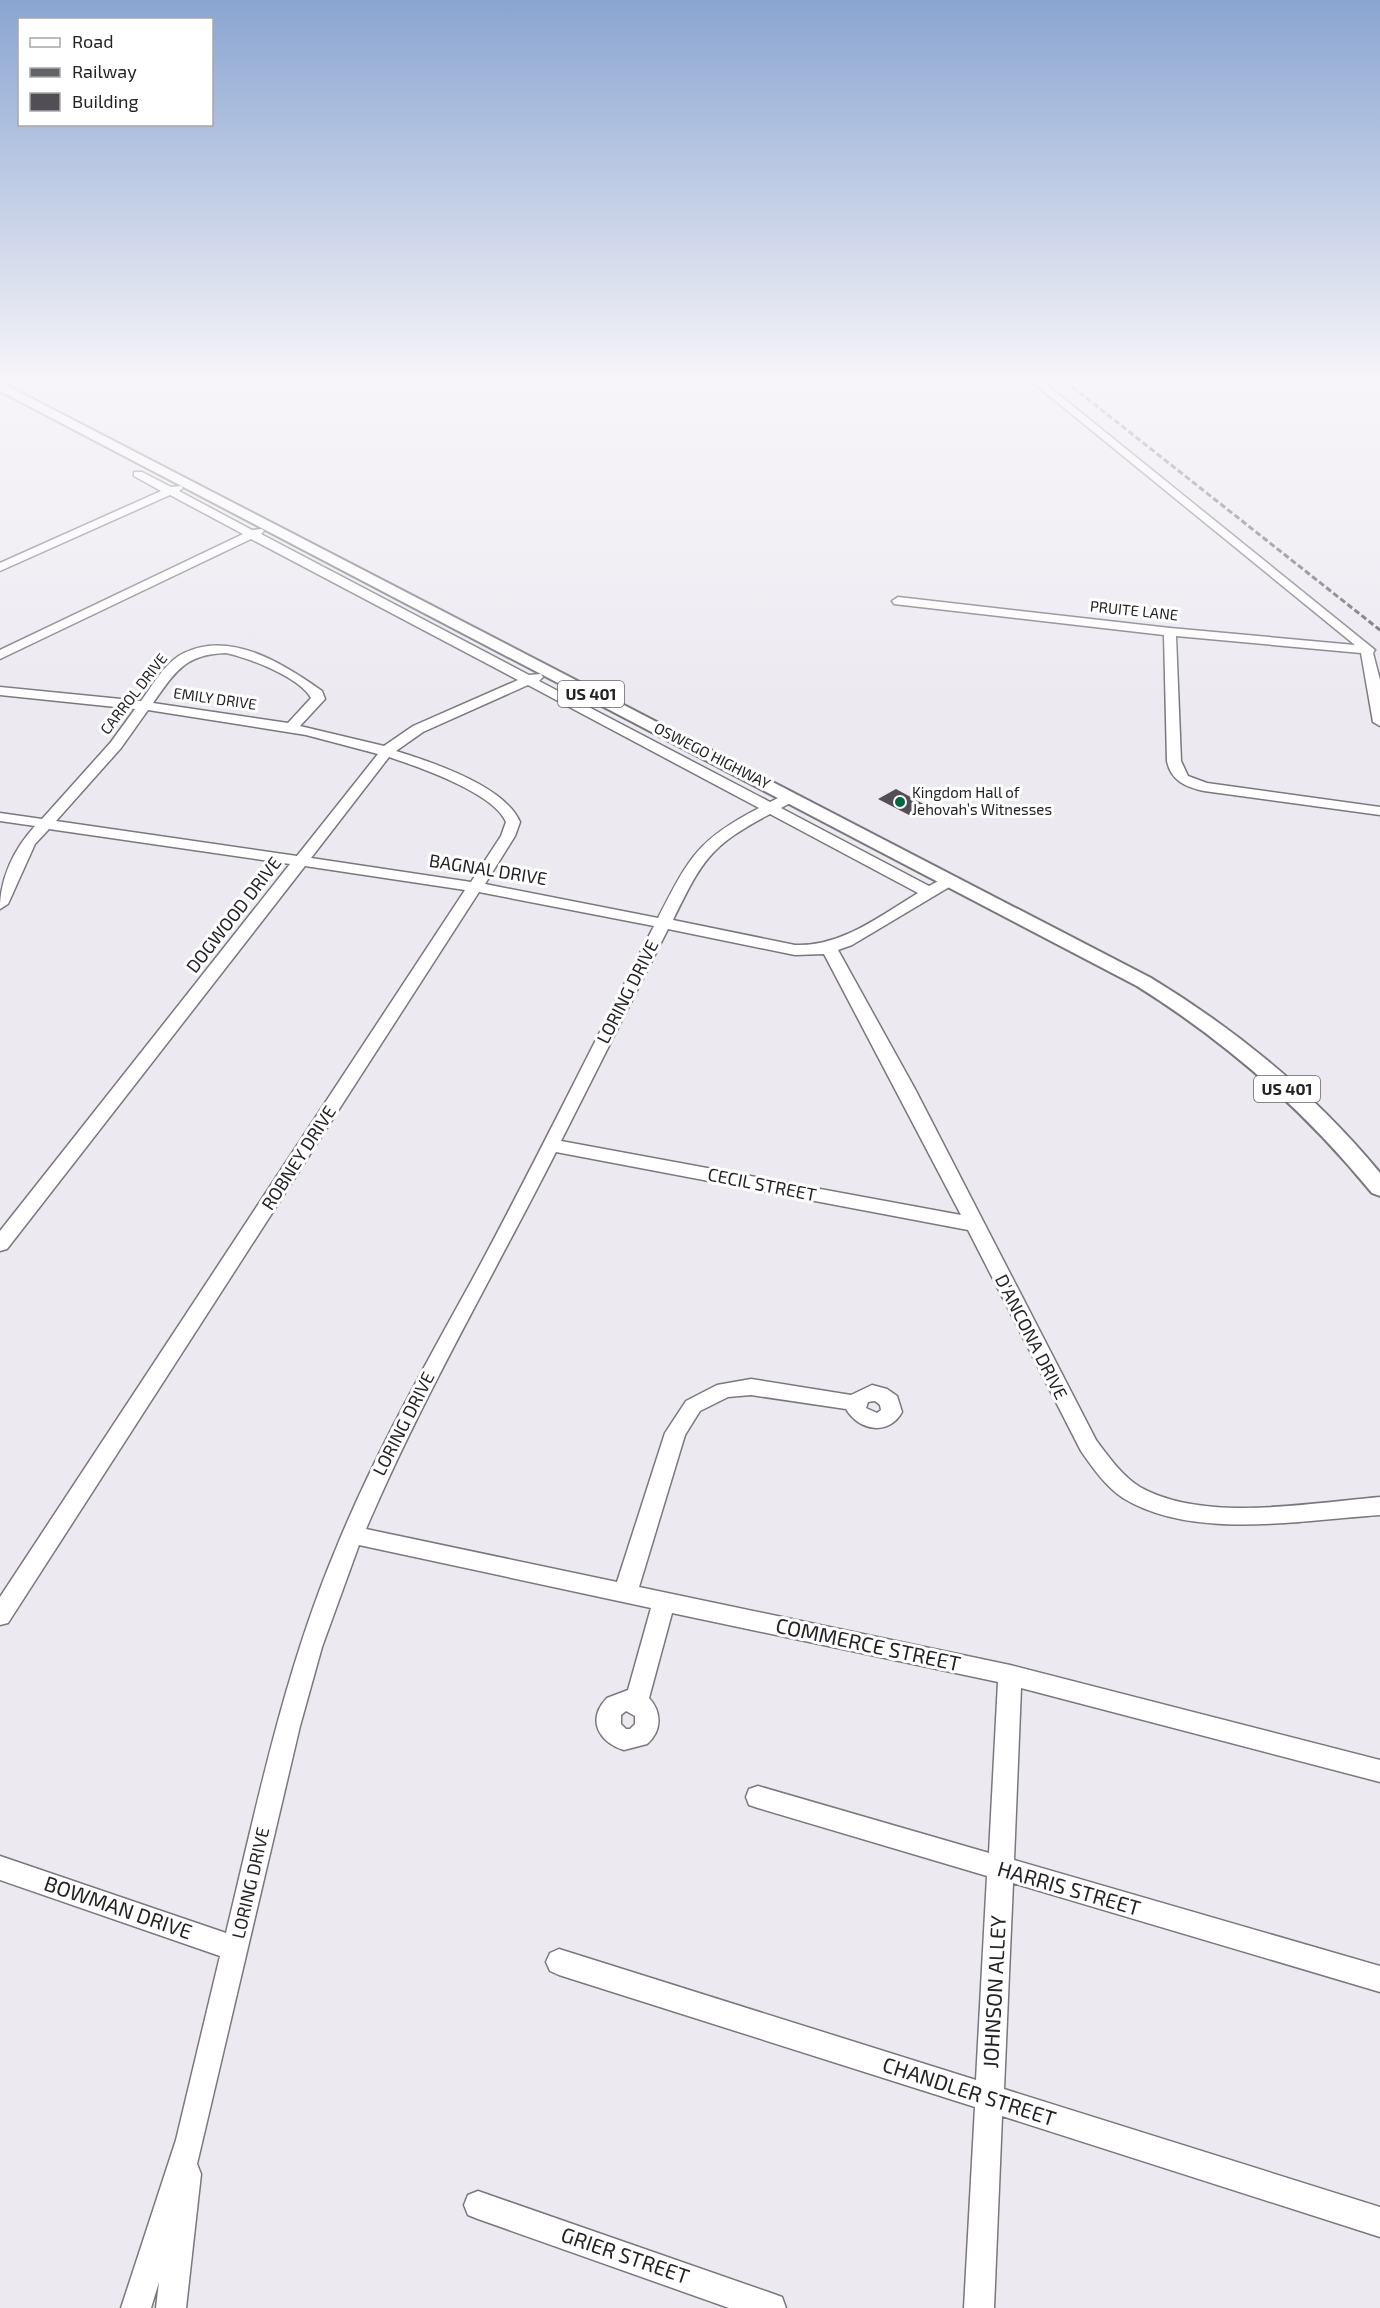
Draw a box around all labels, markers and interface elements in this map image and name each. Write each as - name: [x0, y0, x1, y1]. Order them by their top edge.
- legend: [18, 18, 213, 126]
- text: Road: [72, 30, 113, 52]
- text: Railway: [72, 60, 137, 82]
- text: Building: [72, 90, 139, 112]
- street label: PRUITE LANE: [1089, 596, 1179, 624]
- street label: CARROL DRIVE: [96, 649, 170, 737]
- road number: US 401: [558, 681, 624, 707]
- street label: EMILY DRIVE: [172, 683, 258, 713]
- street label: OSWEGO HIGHWAY: [651, 718, 774, 792]
- place label: Kingdom Hall of Jehovah’s Witnesses: [912, 783, 1052, 818]
- marker: Kingdom Hall of Jehovah’s Witnesses: [893, 795, 907, 809]
- street label: BAGNAL DRIVE: [428, 849, 549, 889]
- street label: DOGWOOD DRIVE: [181, 852, 285, 977]
- street label: LORING DRIVE: [592, 936, 663, 1047]
- road number: US 401: [1254, 1076, 1320, 1102]
- street label: ROBNEY DRIVE: [256, 1101, 340, 1214]
- street label: CECIL STREET: [706, 1163, 819, 1205]
- street label: D'ANCONA DRIVE: [991, 1270, 1073, 1403]
- street label: LORING DRIVE: [368, 1368, 439, 1479]
- street label: COMMERCE STREET: [774, 1612, 963, 1675]
- street label: LORING DRIVE: [227, 1825, 274, 1941]
- street label: HARRIS STREET: [995, 1855, 1144, 1920]
- street label: BOWMAN DRIVE: [41, 1870, 196, 1944]
- street label: JOHNSON ALLEY: [977, 1915, 1010, 2069]
- street label: CHANDLER STREET: [880, 2051, 1059, 2130]
- street label: GRIER STREET: [558, 2221, 693, 2288]

